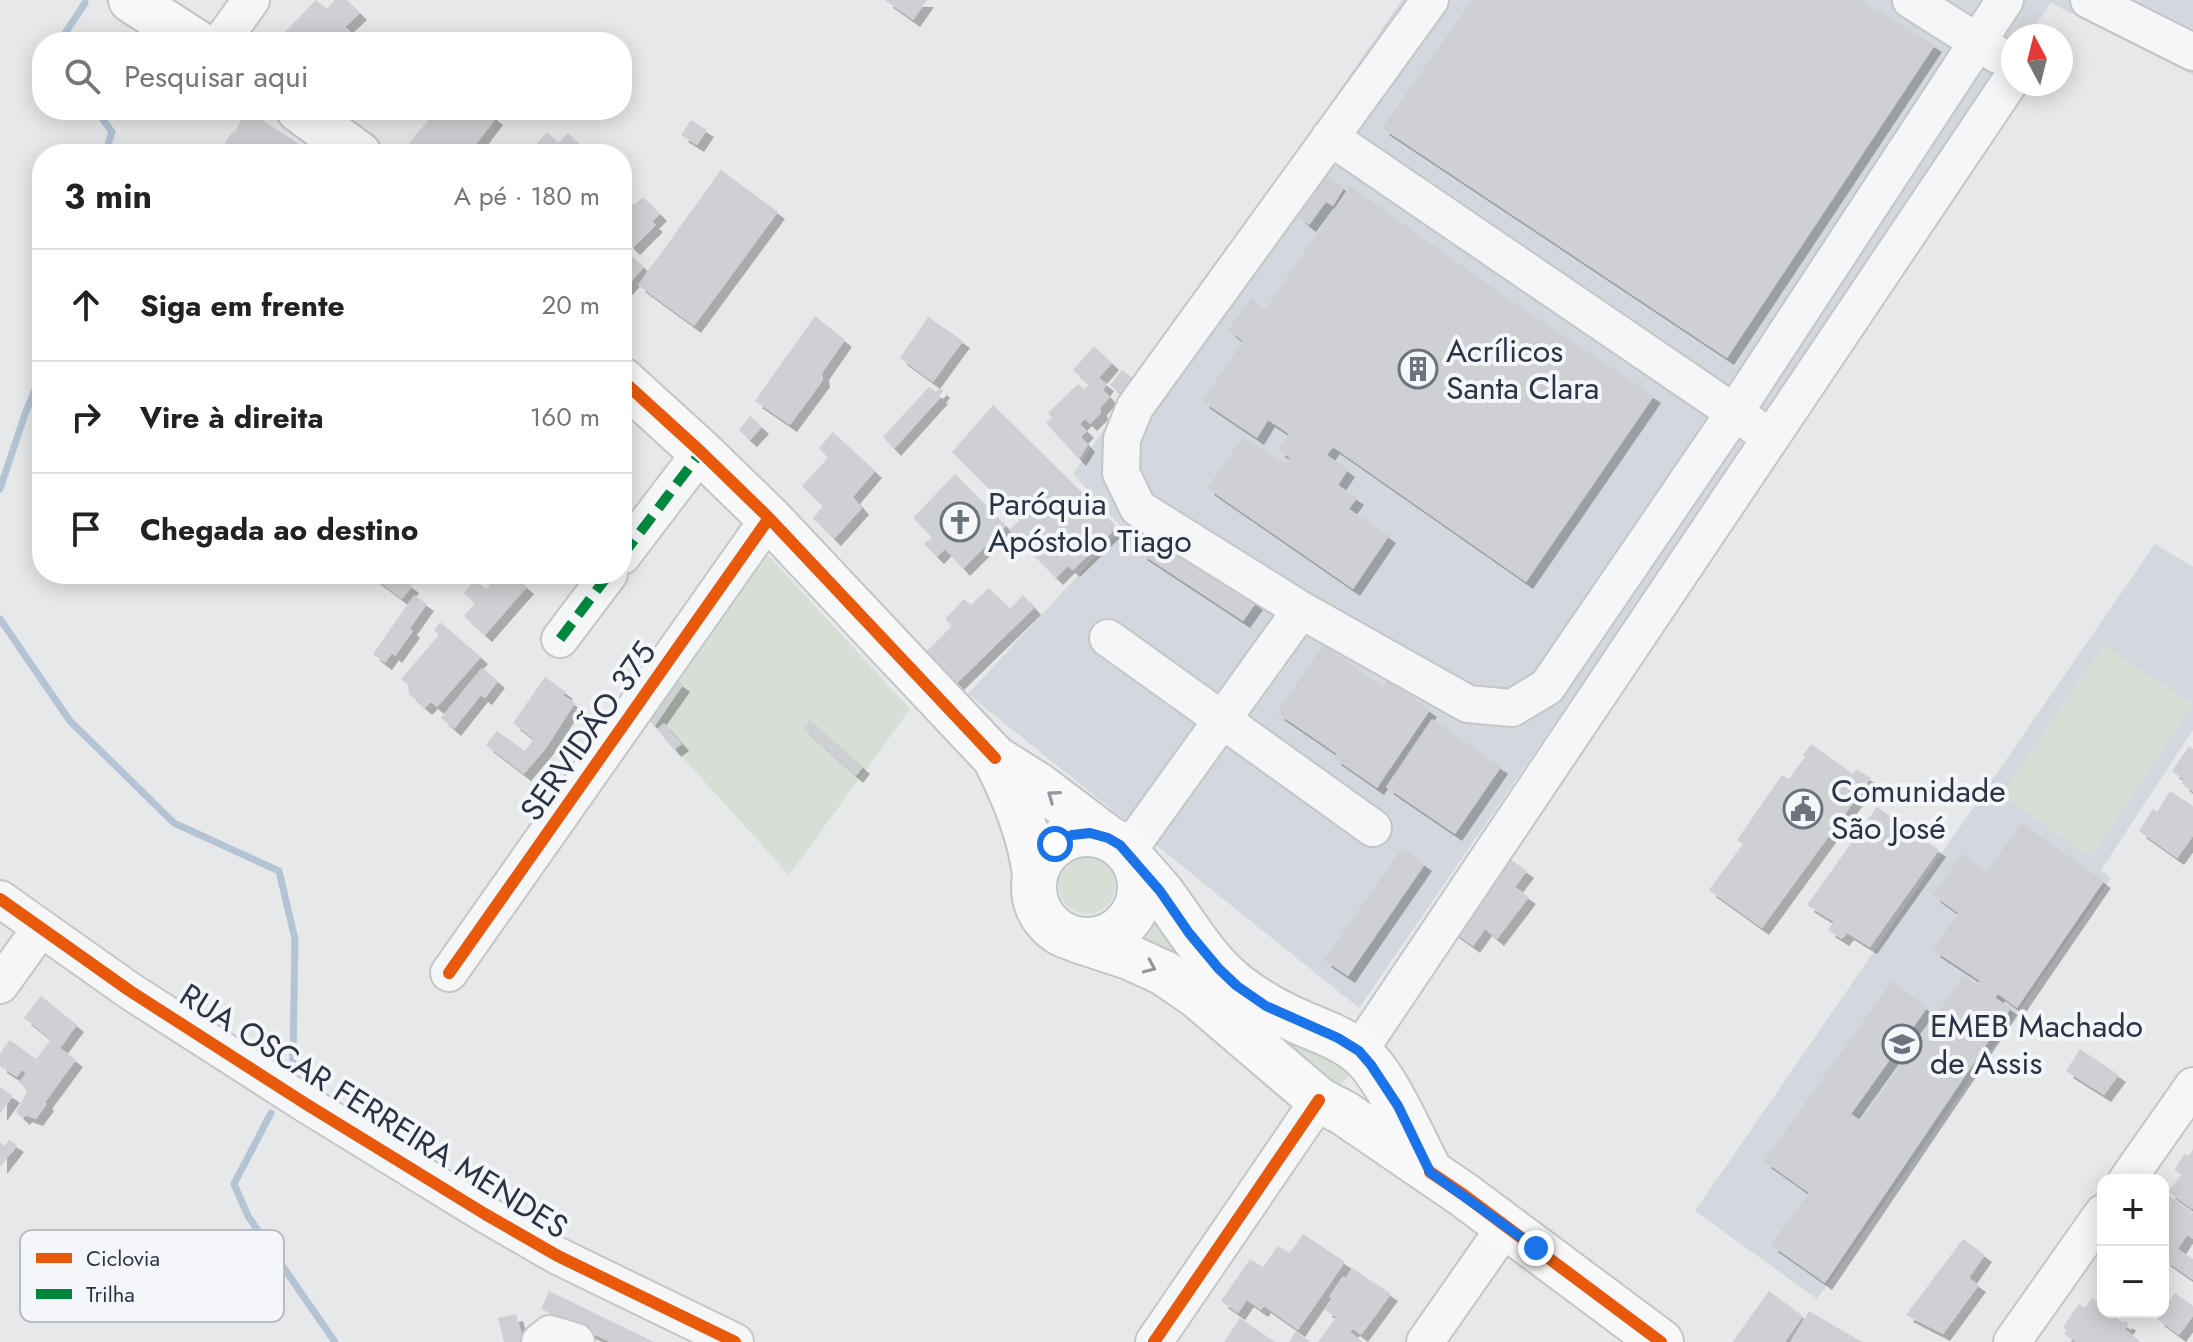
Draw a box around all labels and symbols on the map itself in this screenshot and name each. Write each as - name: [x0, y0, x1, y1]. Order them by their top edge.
- north arrow: [2001, 24, 2073, 96]
- place label: Acrílicos Santa Clara: [1446, 328, 1599, 411]
- building icon: Acrílicos Santa Clara: [1397, 348, 1439, 390]
- place label: Paróquia Apóstolo Tiago: [988, 481, 1192, 564]
- church icon: Paróquia Apóstolo Tiago: [939, 501, 981, 543]
- street label: SERVIDÃO 375: [509, 632, 667, 830]
- place label: Comunidade São José: [1831, 768, 2006, 851]
- public building icon: Comunidade São José: [1782, 788, 1824, 830]
- one-way arrow: [1047, 791, 1061, 806]
- route start: [1037, 826, 1073, 862]
- one-way arrow: [1142, 957, 1157, 973]
- street label: RUA OSCAR FERREIRA MENDES: [171, 972, 577, 1250]
- place label: EMEB Machado de Assis: [1930, 1003, 2143, 1086]
- school or university icon: EMEB Machado de Assis: [1881, 1023, 1923, 1065]
- legend: [20, 1230, 284, 1322]
- route end: [1518, 1230, 1554, 1266]
- text: Ciclovia: [86, 1242, 160, 1274]
- text: Trilha: [86, 1278, 135, 1310]

